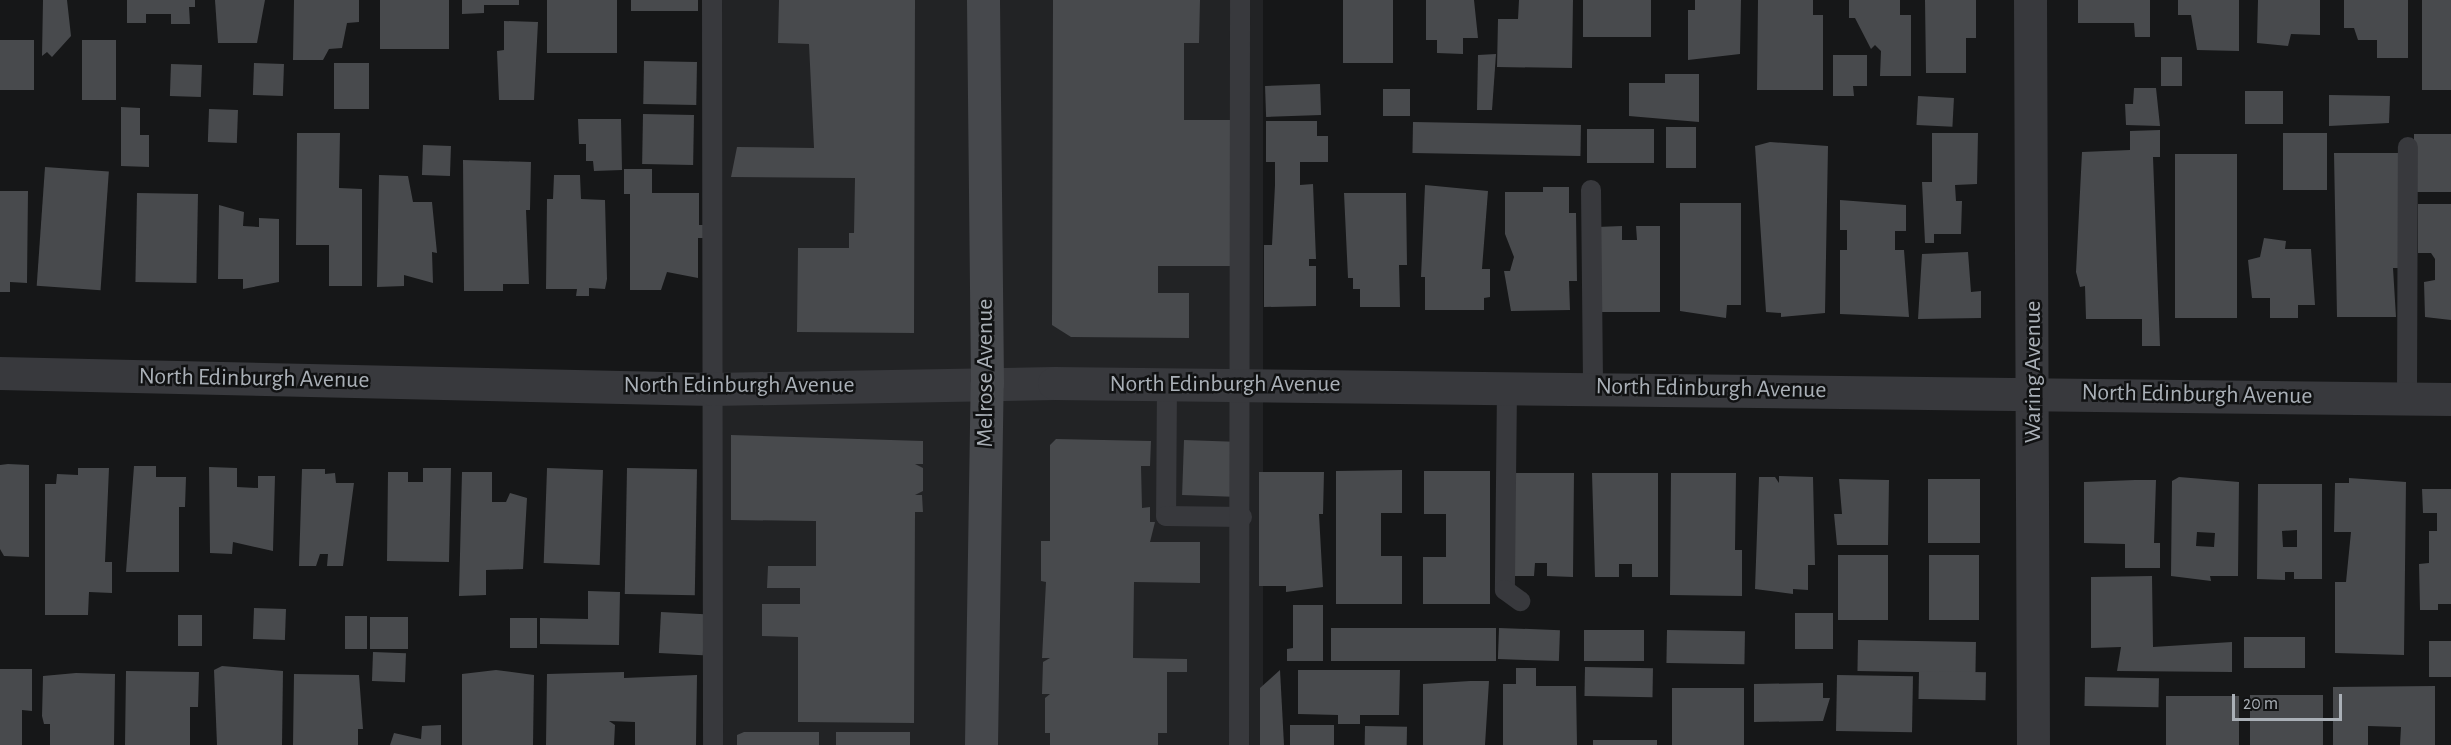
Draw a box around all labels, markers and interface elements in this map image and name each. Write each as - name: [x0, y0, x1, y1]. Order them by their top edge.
- street label: Melrose Avenue: [972, 299, 1000, 447]
- street label: Waring Avenue: [2020, 301, 2048, 443]
- street label: North Edinburgh Avenue: [138, 363, 370, 395]
- street label: North Edinburgh Avenue: [1109, 371, 1341, 399]
- street label: North Edinburgh Avenue: [623, 372, 855, 400]
- street label: North Edinburgh Avenue: [1595, 373, 1827, 405]
- street label: North Edinburgh Avenue: [2081, 379, 2313, 411]
- scale bar: [2235, 682, 2344, 720]
- text: 20 m: [2243, 695, 2278, 713]

